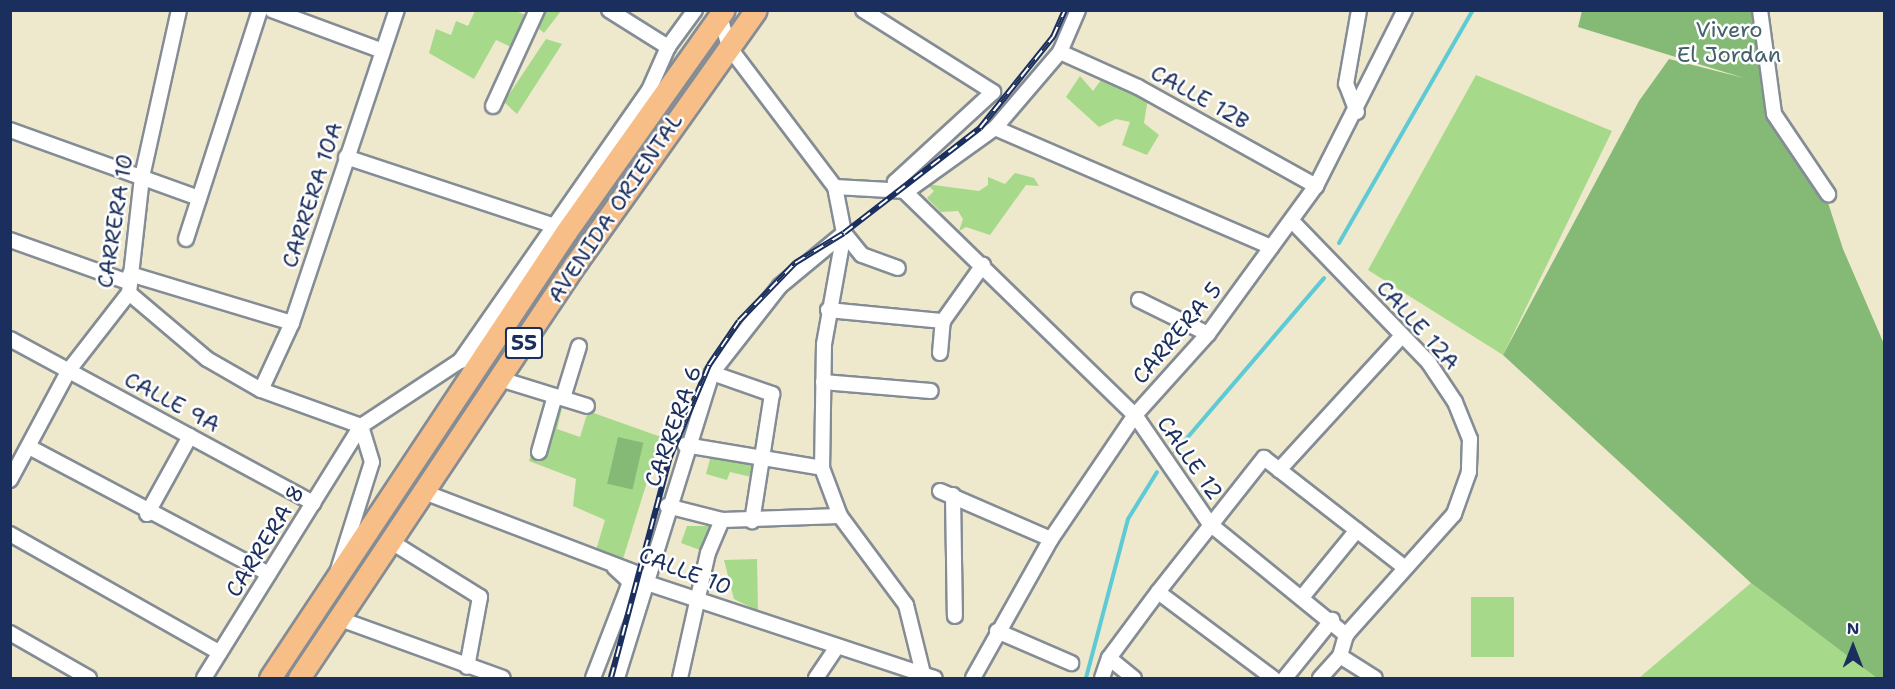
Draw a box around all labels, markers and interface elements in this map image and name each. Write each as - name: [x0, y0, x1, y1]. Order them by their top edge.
- park label: Vivero El Jordan: [1677, 16, 1781, 68]
- street label: CALLE 12B: [1146, 59, 1254, 135]
- street label: AVENIDA ORIENTAL: [542, 108, 688, 308]
- street label: CARRERA 10A: [276, 119, 348, 271]
- street label: CARRERA 10: [91, 152, 139, 290]
- street label: CALLE 12A: [1371, 275, 1465, 375]
- street label: CARRERA 5: [1127, 277, 1227, 389]
- road number: 55: [504, 325, 544, 361]
- street label: CARRERA 6: [639, 362, 707, 490]
- street label: CALLE 9A: [120, 366, 224, 438]
- street label: CALLE 12: [1152, 411, 1228, 505]
- street label: CARRERA 8: [220, 480, 310, 602]
- street label: CALLE 10: [635, 541, 735, 601]
- north arrow: [1823, 617, 1883, 677]
- text: N: [1847, 618, 1859, 639]

